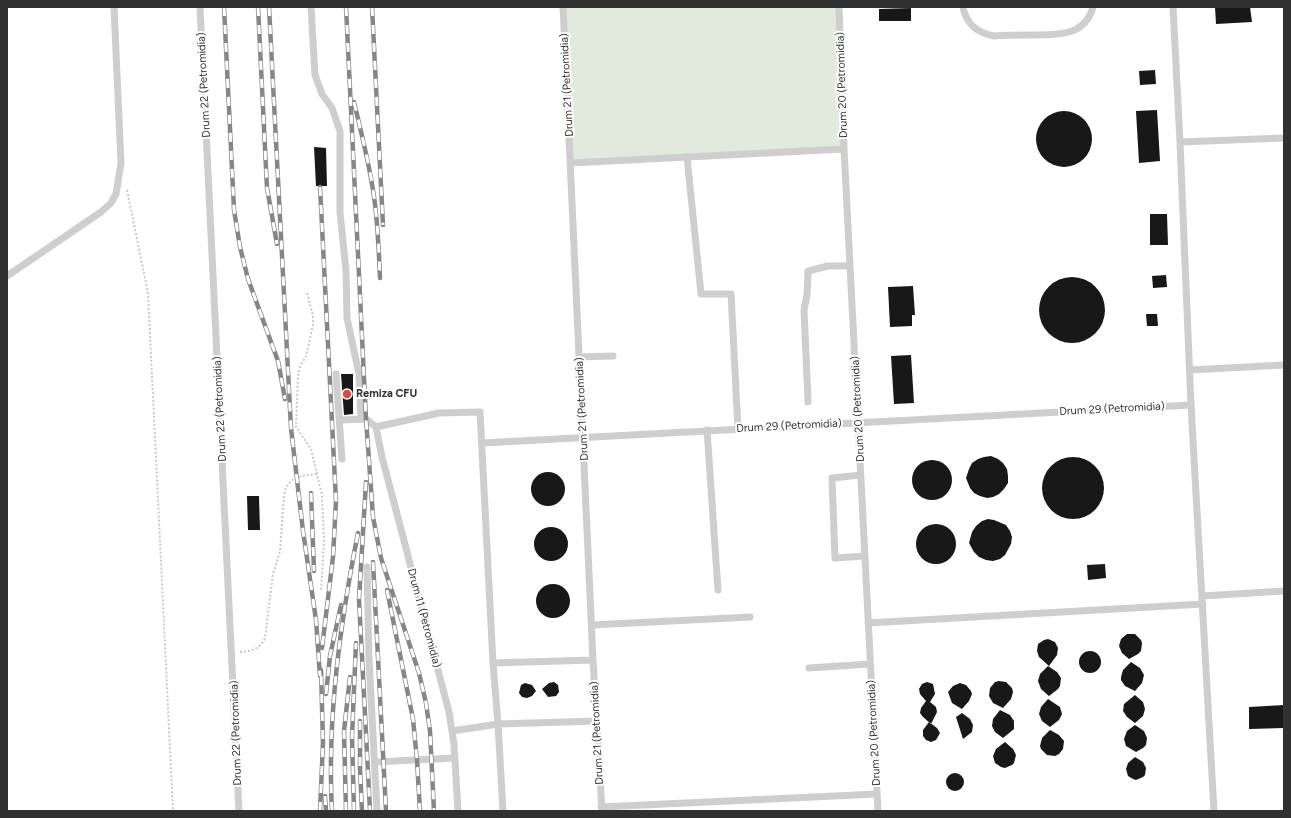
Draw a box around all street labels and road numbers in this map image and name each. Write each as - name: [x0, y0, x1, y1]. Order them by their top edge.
- street label: Drum 22 (Petromidia): [195, 32, 213, 138]
- street label: Drum 20 (Petromidia): [834, 32, 850, 138]
- street label: Drum 21 (Petromidia): [558, 33, 576, 137]
- street label: Drum 22 (Petromidia): [211, 356, 229, 462]
- street label: Drum 20 (Petromidia): [849, 356, 867, 462]
- street label: Drum 21 (Petromidia): [573, 357, 591, 461]
- street label: Drum 29 (Petromidia): [1059, 400, 1165, 418]
- street label: Drum 29 (Petromidia): [736, 417, 842, 435]
- street label: Drum 11 (Petromidia): [404, 567, 444, 669]
- street label: Drum 22 (Petromidia): [228, 680, 244, 786]
- street label: Drum 20 (Petromidia): [865, 680, 883, 786]
- street label: Drum 21 (Petromidia): [588, 681, 606, 785]

